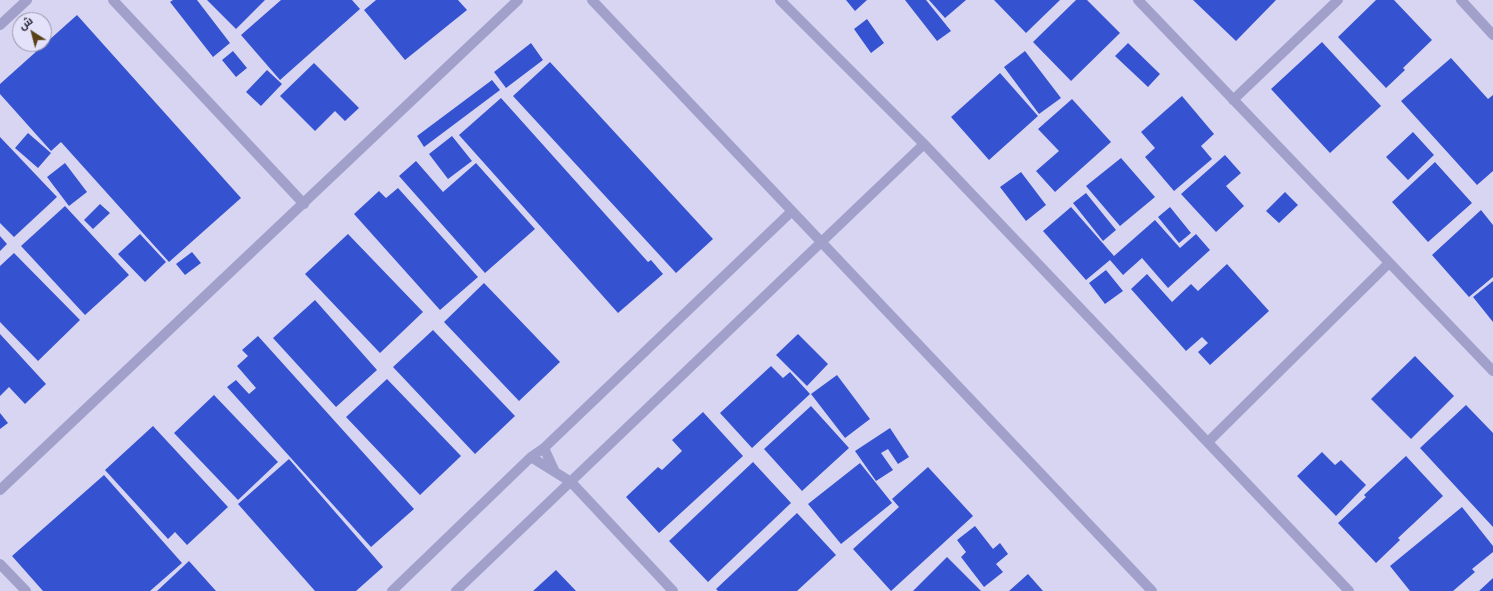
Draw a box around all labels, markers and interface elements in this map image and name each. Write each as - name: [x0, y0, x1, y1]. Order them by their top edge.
- north arrow: [12, 12, 52, 52]
- text: ش: [15, 12, 35, 33]

